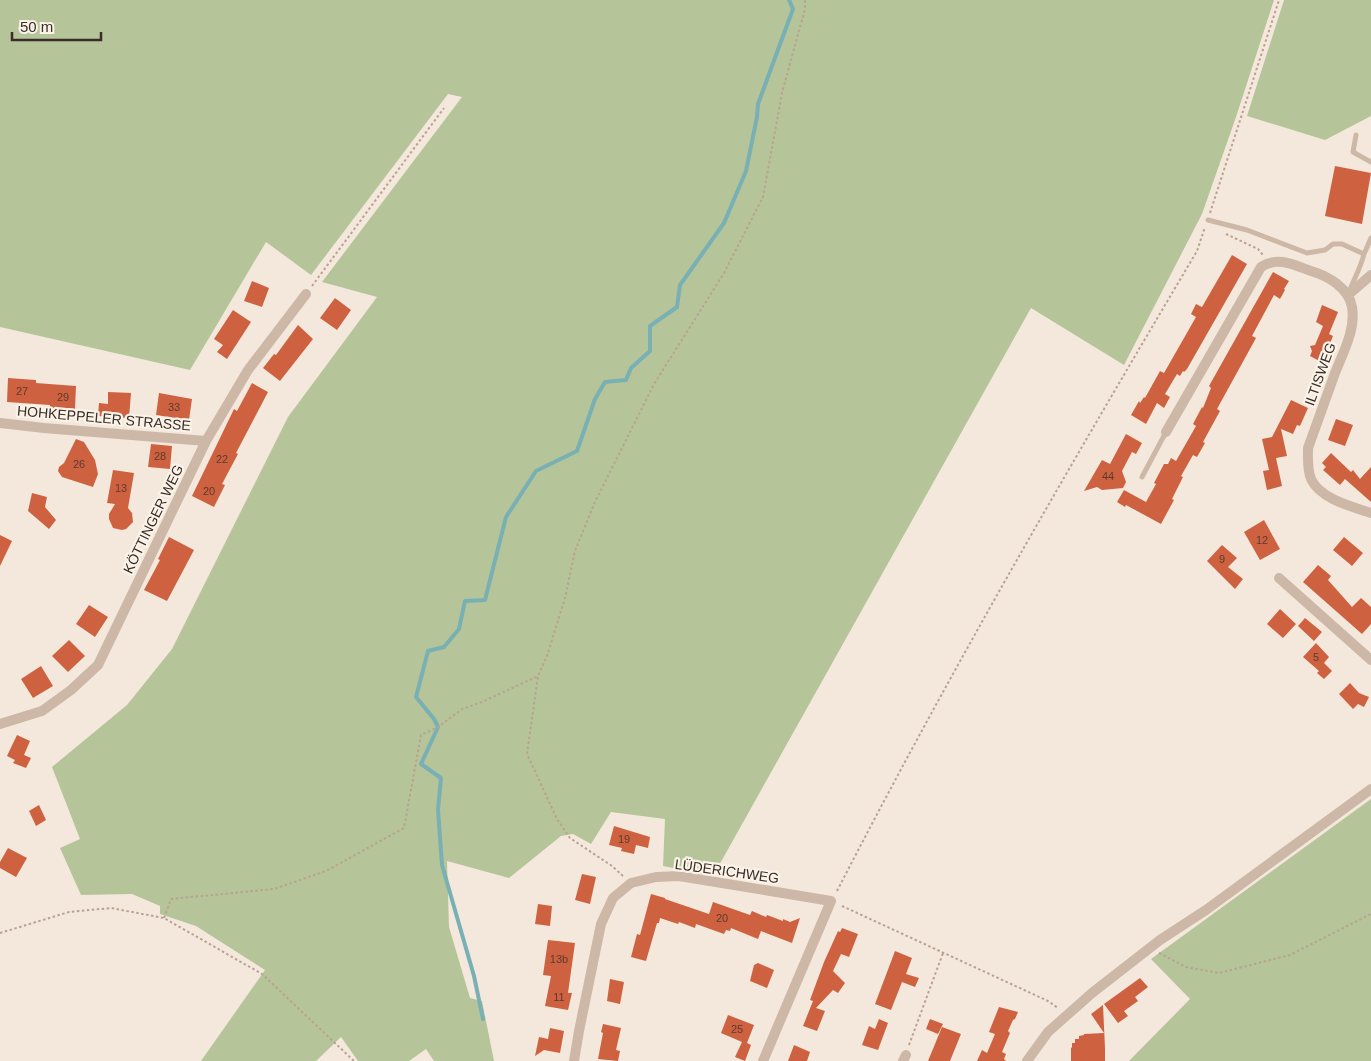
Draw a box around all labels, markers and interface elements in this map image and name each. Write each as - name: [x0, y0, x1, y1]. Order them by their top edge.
- scale bar: [12, 10, 101, 42]
- text: 50 m: [20, 18, 53, 35]
- street label: ILTISWEG: [1301, 340, 1339, 408]
- house number: 27: [16, 385, 28, 397]
- house number: 29: [57, 391, 69, 403]
- house number: 33: [168, 401, 180, 413]
- street label: HOHKEPPELER STRASSE: [16, 402, 192, 434]
- house number: 28: [154, 450, 166, 462]
- house number: 22: [216, 453, 228, 465]
- house number: 26: [73, 458, 85, 470]
- street label: KÖTTINGER WEG: [119, 462, 186, 576]
- house number: 44: [1102, 470, 1114, 482]
- house number: 13: [115, 482, 127, 494]
- house number: 20: [203, 485, 215, 497]
- house number: 12: [1256, 534, 1268, 546]
- house number: 9: [1219, 553, 1225, 565]
- house number: 5: [1313, 651, 1319, 663]
- house number: 19: [618, 833, 630, 845]
- street label: LÜDERICHWEG: [674, 855, 780, 886]
- house number: 20: [716, 912, 728, 924]
- house number: 13b: [550, 953, 568, 965]
- house number: 11: [553, 991, 565, 1003]
- house number: 25: [731, 1023, 743, 1035]

